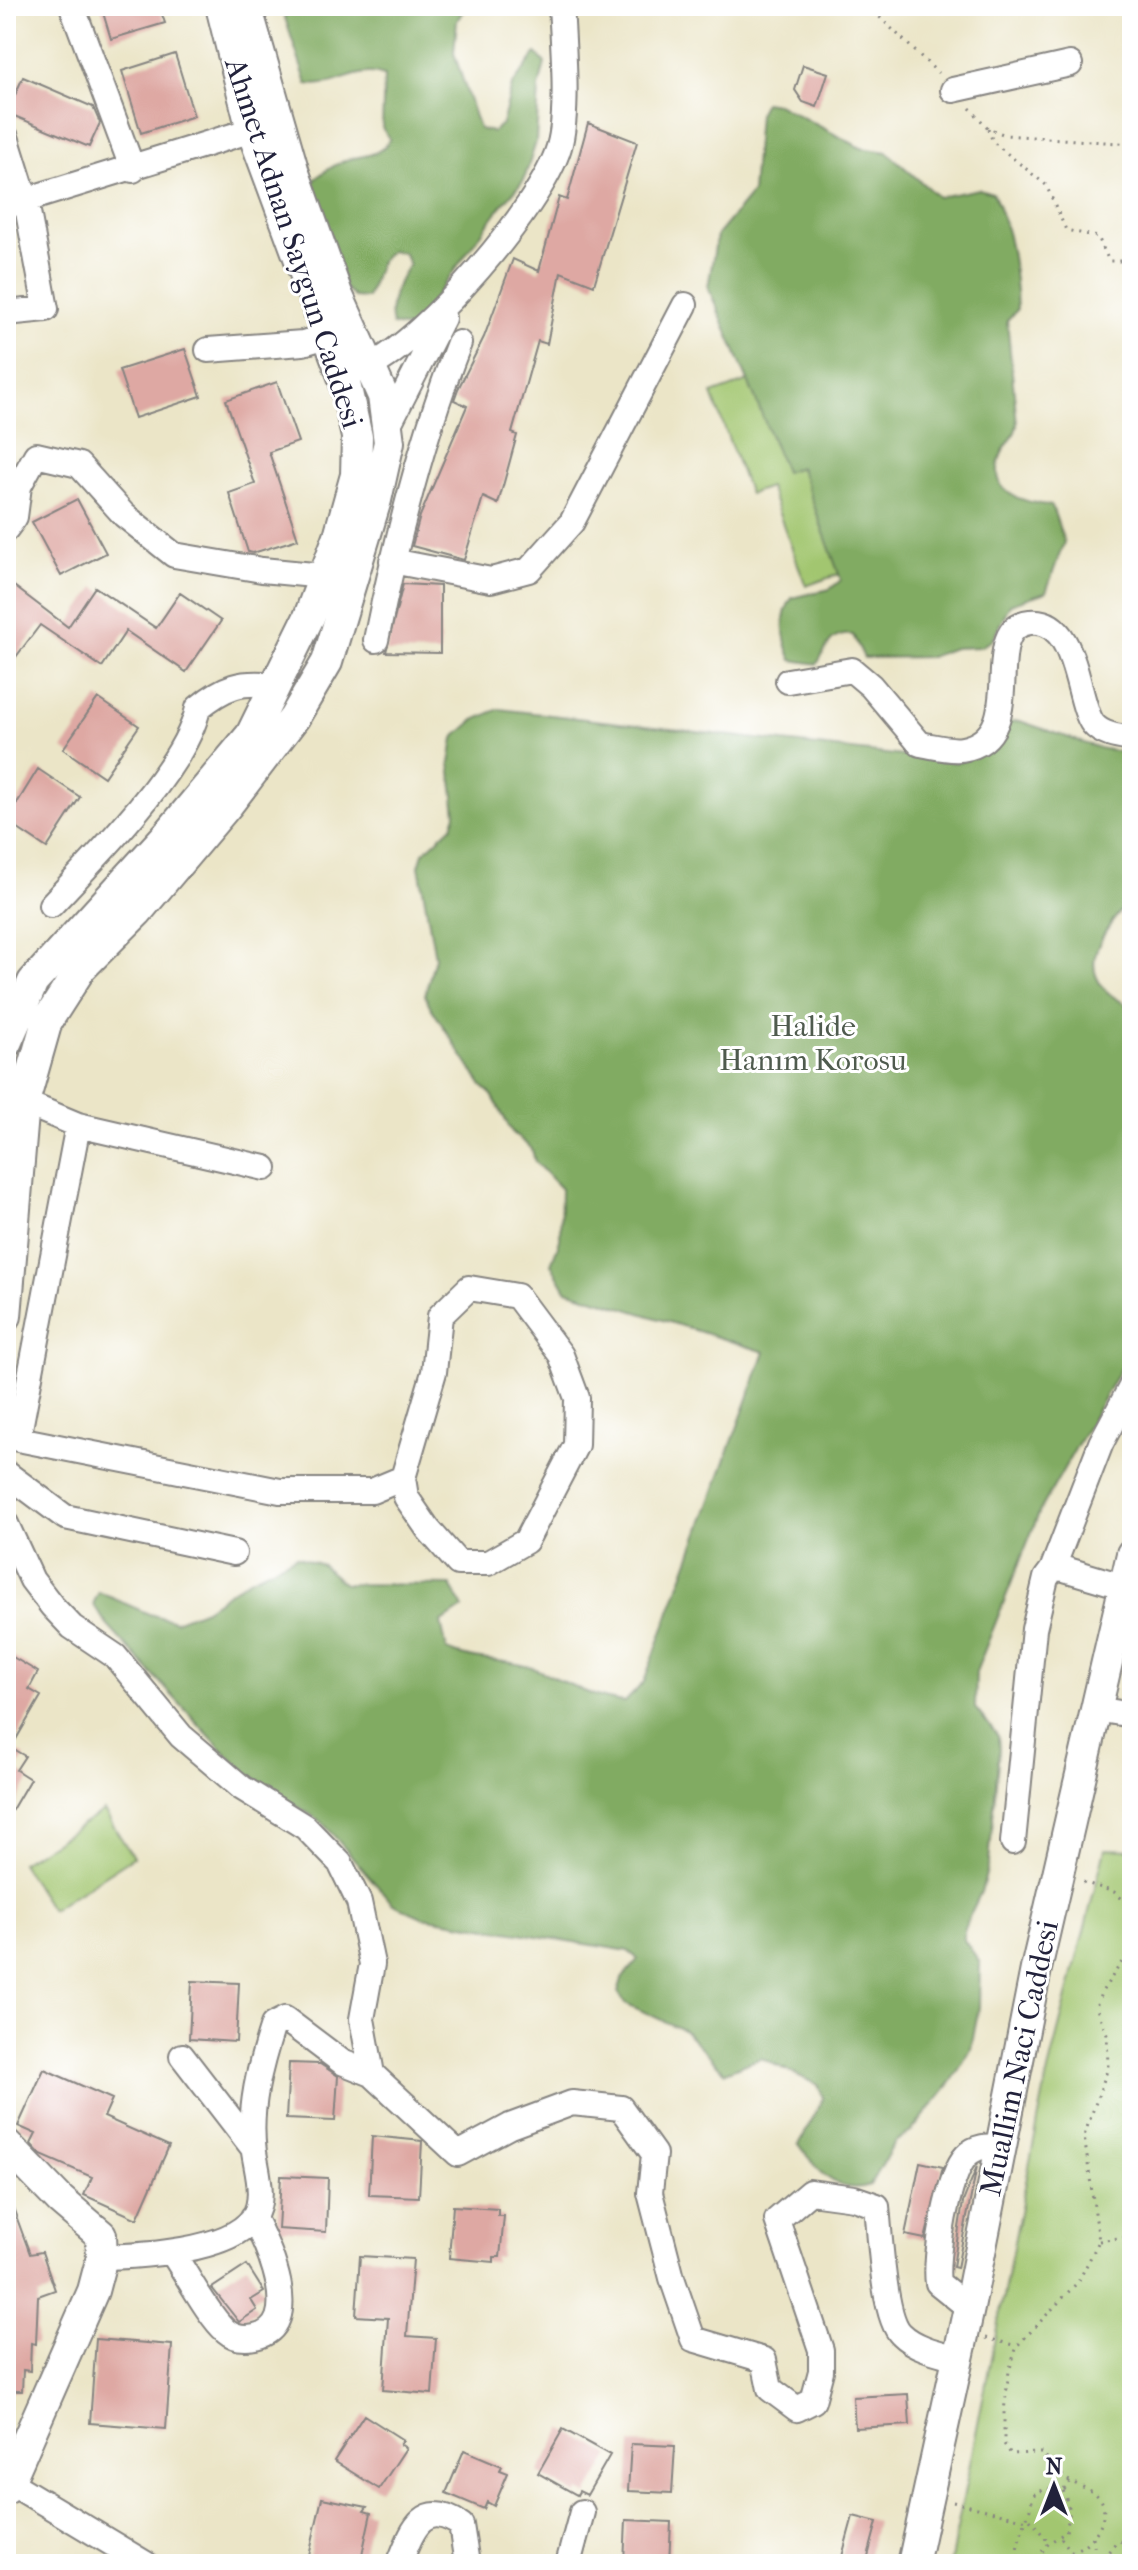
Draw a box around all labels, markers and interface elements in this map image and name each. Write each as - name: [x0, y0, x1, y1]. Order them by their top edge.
- street label: Ahmet Adnan Saygun Caddesi: [217, 53, 370, 433]
- park label: Halide Hanım Korosu: [719, 1009, 907, 1078]
- street label: Muallim Naci Caddesi: [973, 1917, 1066, 2199]
- north arrow: [1014, 2446, 1094, 2526]
- text: N: [1046, 2454, 1063, 2480]

